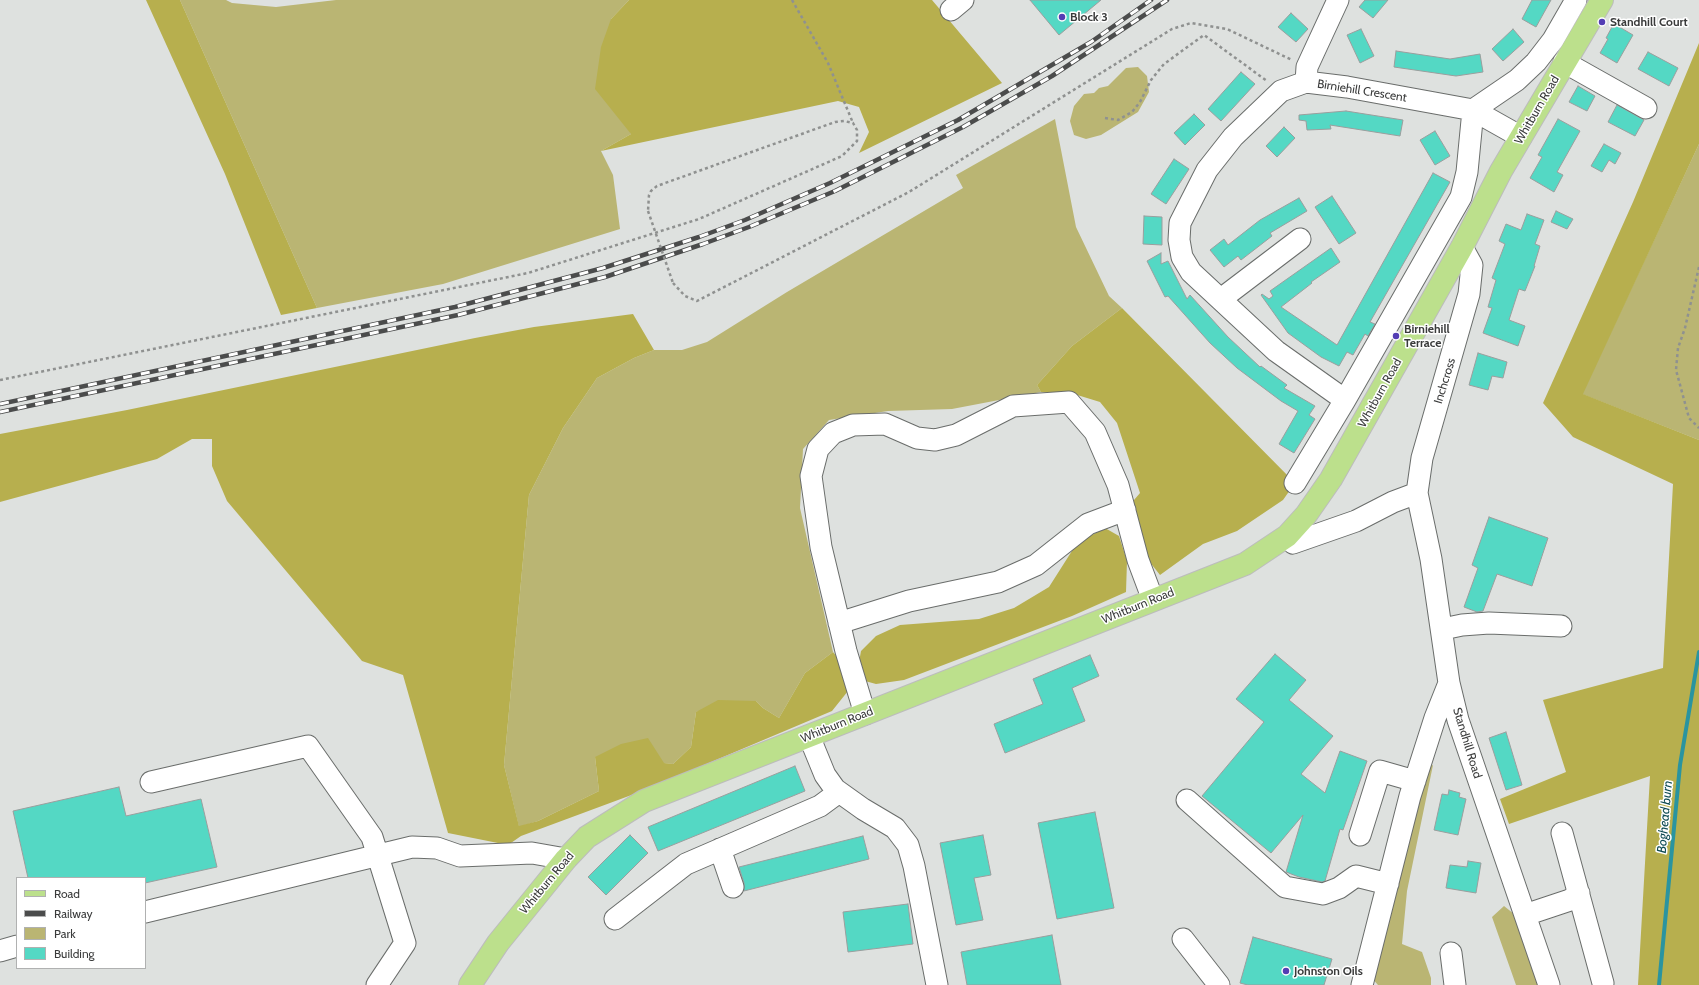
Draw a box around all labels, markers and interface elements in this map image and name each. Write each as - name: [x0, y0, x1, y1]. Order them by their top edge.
- place label: Block 3: [1070, 10, 1108, 24]
- marker: Block 3: [1057, 12, 1067, 22]
- place label: Standhill Court: [1610, 15, 1688, 29]
- marker: Standhill Court: [1597, 17, 1607, 27]
- street label: Whitburn Road: [1512, 73, 1562, 147]
- street label: Birniehill Crescent: [1316, 77, 1408, 105]
- place label: Birniehill Terrace: [1404, 322, 1450, 350]
- marker: Birniehill Terrace: [1391, 331, 1401, 341]
- street label: Whitburn Road: [1355, 356, 1405, 430]
- street label: Inchcross: [1431, 356, 1459, 406]
- street label: Whitburn Road: [1100, 585, 1176, 627]
- street label: Whitburn Road: [799, 704, 875, 746]
- street label: Standhill Road: [1449, 706, 1485, 780]
- water label: Boghead burn: [1654, 780, 1676, 854]
- street label: Whitburn Road: [517, 849, 577, 917]
- legend: [16, 877, 146, 969]
- text: Road: [54, 886, 80, 901]
- text: Railway: [54, 906, 92, 921]
- text: Park: [54, 926, 76, 941]
- text: Building: [54, 946, 95, 961]
- place label: Johnston Oils: [1294, 964, 1363, 978]
- marker: Johnston Oils: [1281, 966, 1291, 976]

